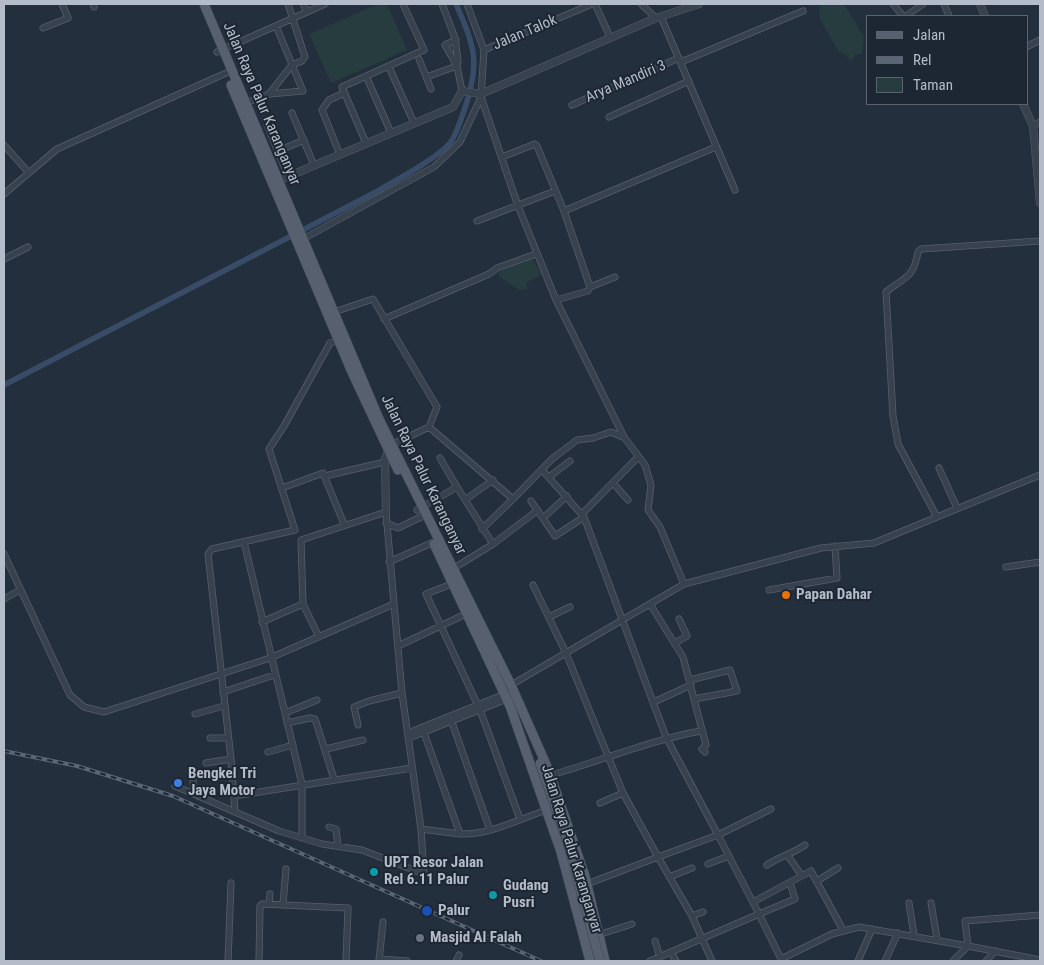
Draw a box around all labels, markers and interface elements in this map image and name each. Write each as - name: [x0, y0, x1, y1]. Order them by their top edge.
- street label: Jalan Talok: [490, 11, 560, 55]
- legend: [866, 15, 1029, 105]
- street label: Jalan Raya Palur Karanganyar: [218, 20, 304, 188]
- text: Jalan: [913, 26, 945, 44]
- text: Rel: [913, 51, 931, 69]
- street label: Arya Mandiri 3: [583, 57, 669, 107]
- text: Taman: [913, 76, 953, 94]
- street label: Jalan Raya Palur Karanganyar: [376, 392, 470, 558]
- place label: Papan Dahar: [796, 586, 872, 604]
- marker: Papan Dahar: [780, 589, 792, 601]
- street label: Jalan Raya Palur Karanganyar: [537, 762, 605, 936]
- place label: Bengkel Tri Jaya Motor: [188, 765, 256, 800]
- marker: Bengkel Tri Jaya Motor: [172, 777, 184, 789]
- place label: UPT Resor Jalan Rel 6.11 Palur: [384, 854, 484, 889]
- marker: UPT Resor Jalan Rel 6.11 Palur: [368, 866, 380, 878]
- place label: Gudang Pusri: [503, 877, 549, 912]
- marker: Gudang Pusri: [487, 889, 499, 901]
- place label: Palur: [438, 902, 470, 920]
- marker: Palur: [420, 904, 434, 918]
- place label: Masjid Al Falah: [430, 929, 522, 947]
- marker: Masjid Al Falah: [414, 932, 426, 944]

